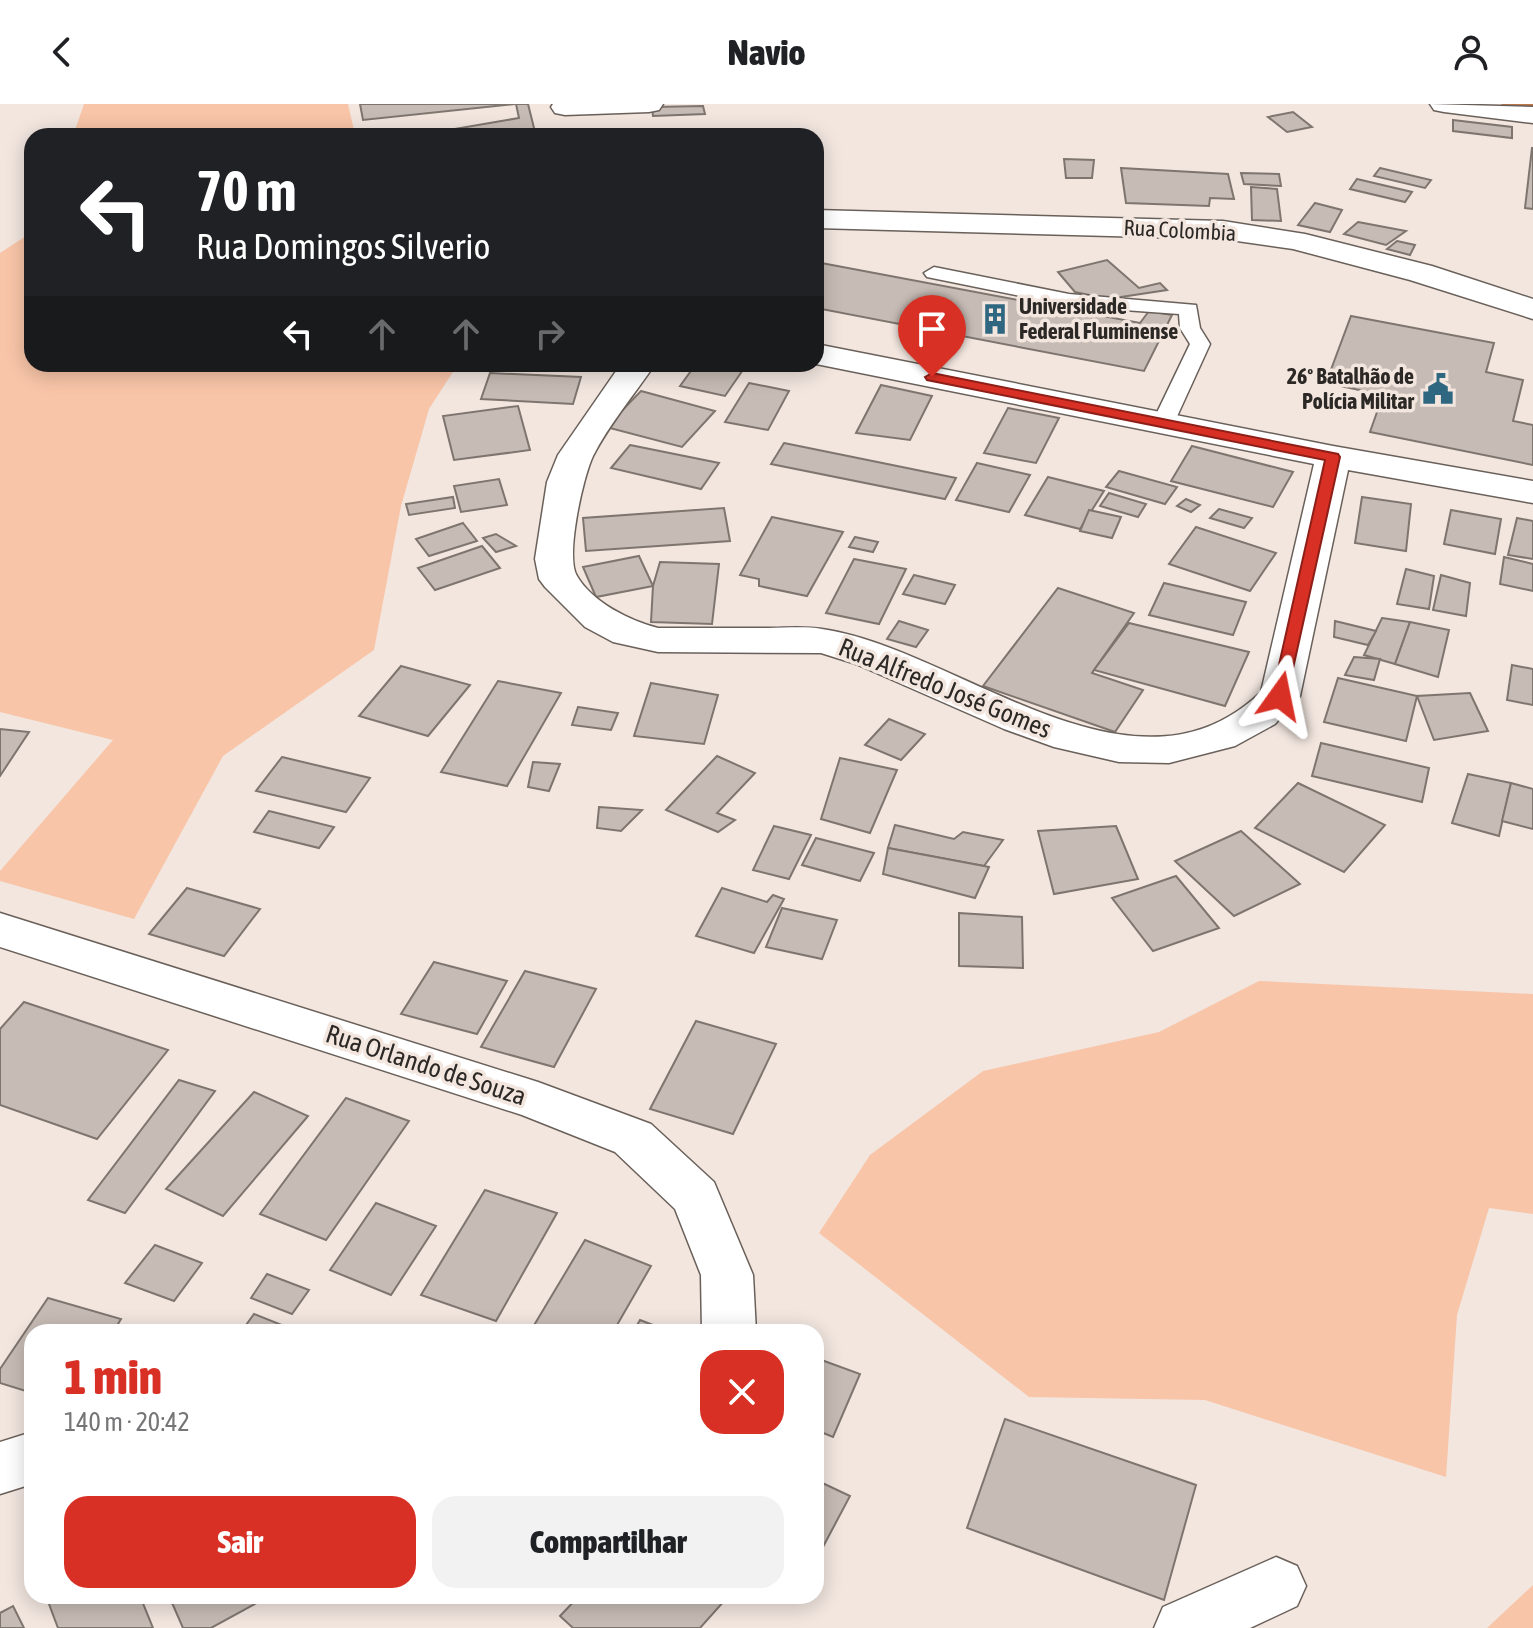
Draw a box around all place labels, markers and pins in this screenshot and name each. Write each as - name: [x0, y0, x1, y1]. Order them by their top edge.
- place label: Universidade Federal Fluminense: [1019, 293, 1178, 344]
- pin: [898, 295, 966, 377]
- building icon: Universidade Federal Fluminense: [978, 302, 1012, 336]
- place label: 26º Batalhão de Polícia Militar: [1287, 363, 1415, 414]
- public building icon: 26º Batalhão de Polícia Militar: [1421, 372, 1455, 406]

